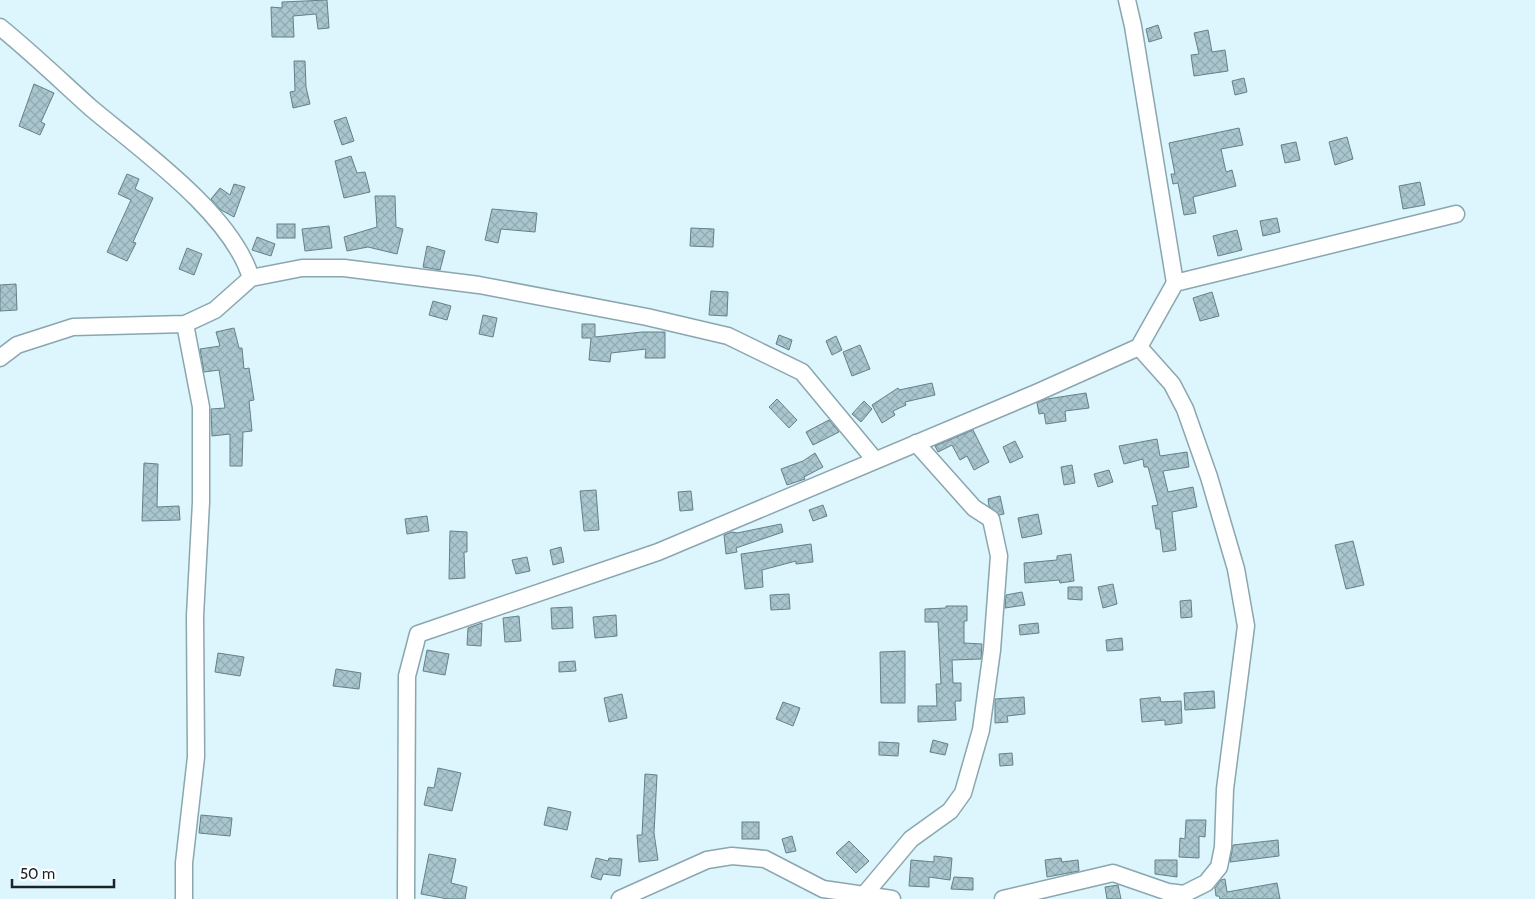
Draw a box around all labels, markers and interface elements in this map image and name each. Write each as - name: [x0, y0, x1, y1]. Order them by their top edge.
- scale bar: [12, 856, 115, 888]
- text: 50 m: [20, 865, 55, 883]

